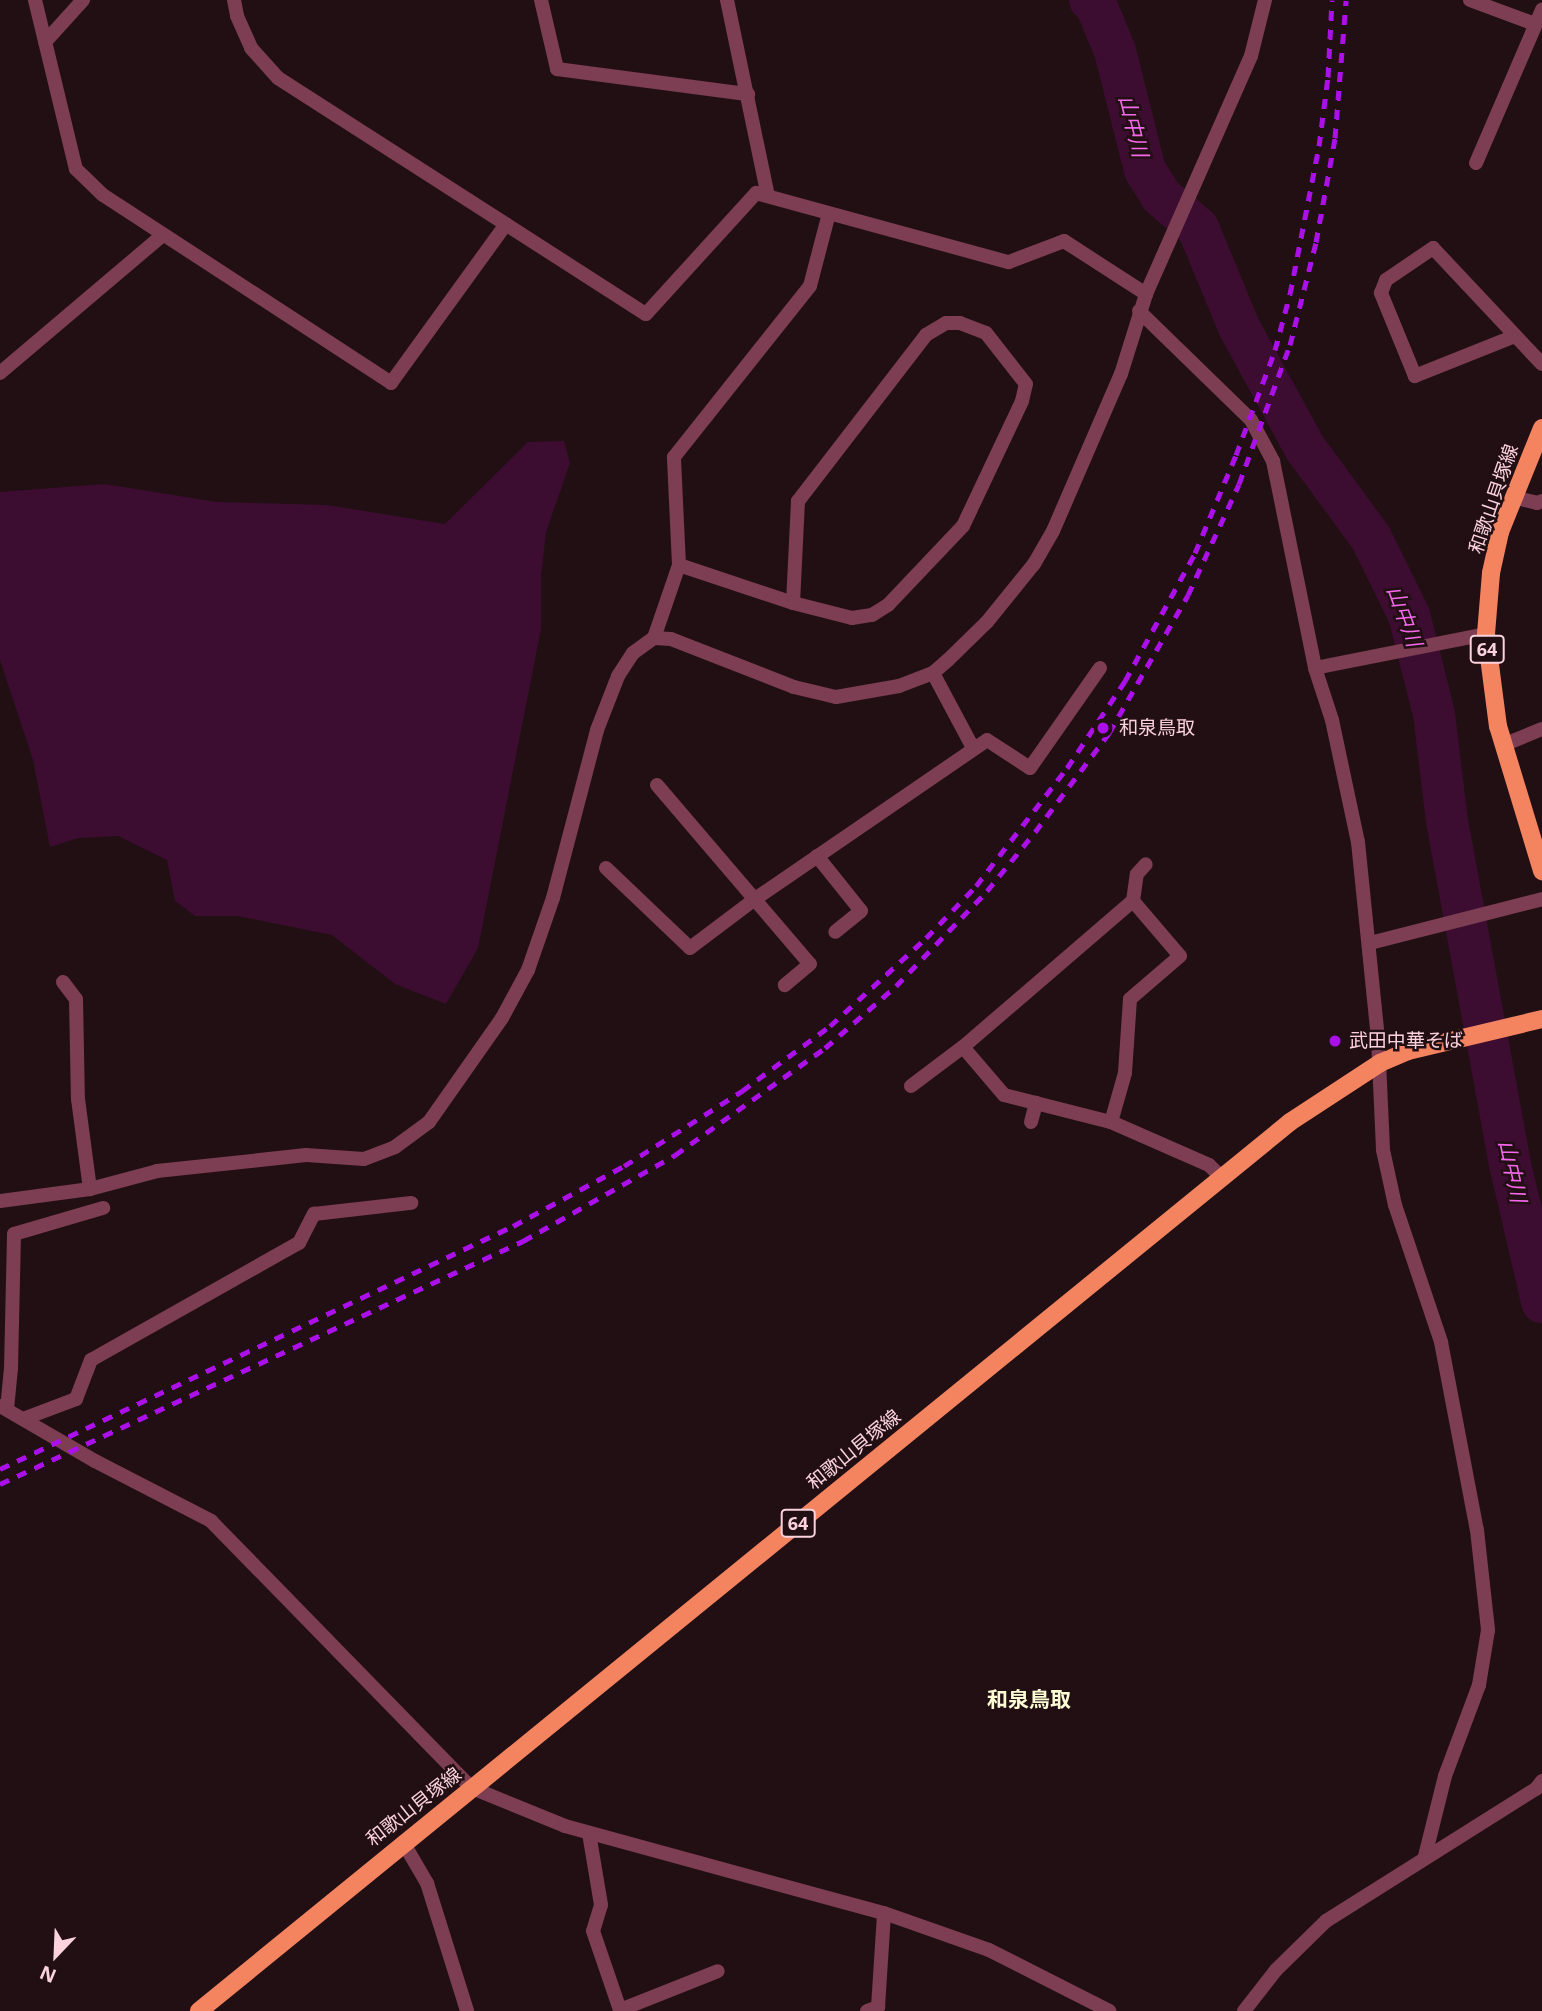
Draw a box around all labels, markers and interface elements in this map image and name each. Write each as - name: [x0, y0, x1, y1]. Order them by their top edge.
- water label: 山中川: [1114, 92, 1154, 160]
- street label: 和歌山貝塚線: [1465, 441, 1523, 557]
- water label: 山中川: [1382, 582, 1428, 650]
- road number: 64: [1470, 634, 1504, 664]
- place label: 和泉鳥取: [1119, 717, 1195, 739]
- marker: 和泉鳥取: [1093, 718, 1113, 738]
- place label: 武田中華そば: [1349, 1030, 1463, 1052]
- marker: 武田中華そば: [1327, 1033, 1343, 1049]
- water label: 山中川: [1494, 1138, 1532, 1204]
- street label: 和歌山貝塚線: [803, 1405, 905, 1495]
- road number: 64: [780, 1508, 816, 1538]
- district label: 和泉鳥取: [987, 1686, 1071, 1712]
- street label: 和歌山貝塚線: [362, 1763, 466, 1851]
- north arrow: [21, 1920, 91, 1990]
- text: N: [36, 1959, 60, 1989]

